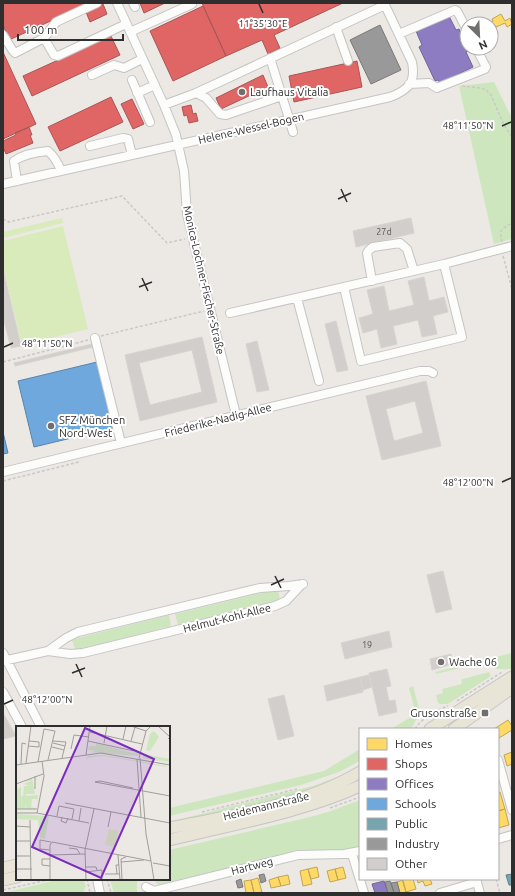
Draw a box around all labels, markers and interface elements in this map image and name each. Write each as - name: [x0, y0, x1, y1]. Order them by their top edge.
- scale bar: [18, 16, 123, 42]
- north arrow: [459, 16, 499, 56]
- text: 11°35'30"E: [238, 18, 288, 29]
- text: 100 m: [24, 23, 57, 36]
- text: N: [477, 38, 489, 52]
- place label: Laufhaus Vitalia: [250, 86, 328, 98]
- marker: Laufhaus Vitalia: [237, 87, 247, 97]
- street label: Helene-Wessel-Bogen: [197, 110, 305, 146]
- text: 48°11'50"N: [443, 120, 493, 131]
- street label: Monica-Lochner-Fischer-Straße: [181, 204, 227, 356]
- house number: 27d: [376, 227, 392, 237]
- text: 48°11'50"N: [22, 338, 72, 349]
- street label: Friederike-Nadig-Allee: [163, 401, 273, 439]
- place label: SFZ München Nord-West: [59, 414, 125, 439]
- marker: SFZ München Nord-West: [46, 421, 56, 431]
- text: 48°12'00"N: [443, 477, 493, 488]
- street label: Helmut-Kohl-Allee: [182, 601, 272, 635]
- house number: 19: [362, 640, 372, 650]
- place label: Wache 06: [449, 656, 497, 668]
- marker: Wache 06: [436, 657, 446, 667]
- text: 48°12'00"N: [22, 694, 72, 705]
- place label: Grusonstraße: [410, 707, 477, 719]
- marker: Grusonstraße: [480, 708, 490, 718]
- inset map: [16, 726, 170, 880]
- legend: [359, 728, 499, 880]
- text: Homes: [395, 737, 433, 750]
- text: Shops: [395, 757, 427, 770]
- text: Offices: [395, 777, 434, 790]
- street label: Heidemannstraße: [222, 790, 310, 822]
- text: Schools: [395, 797, 436, 810]
- text: Public: [395, 817, 428, 830]
- text: Industry: [395, 837, 440, 850]
- street label: Hartweg: [230, 855, 274, 877]
- text: Other: [395, 857, 428, 870]

